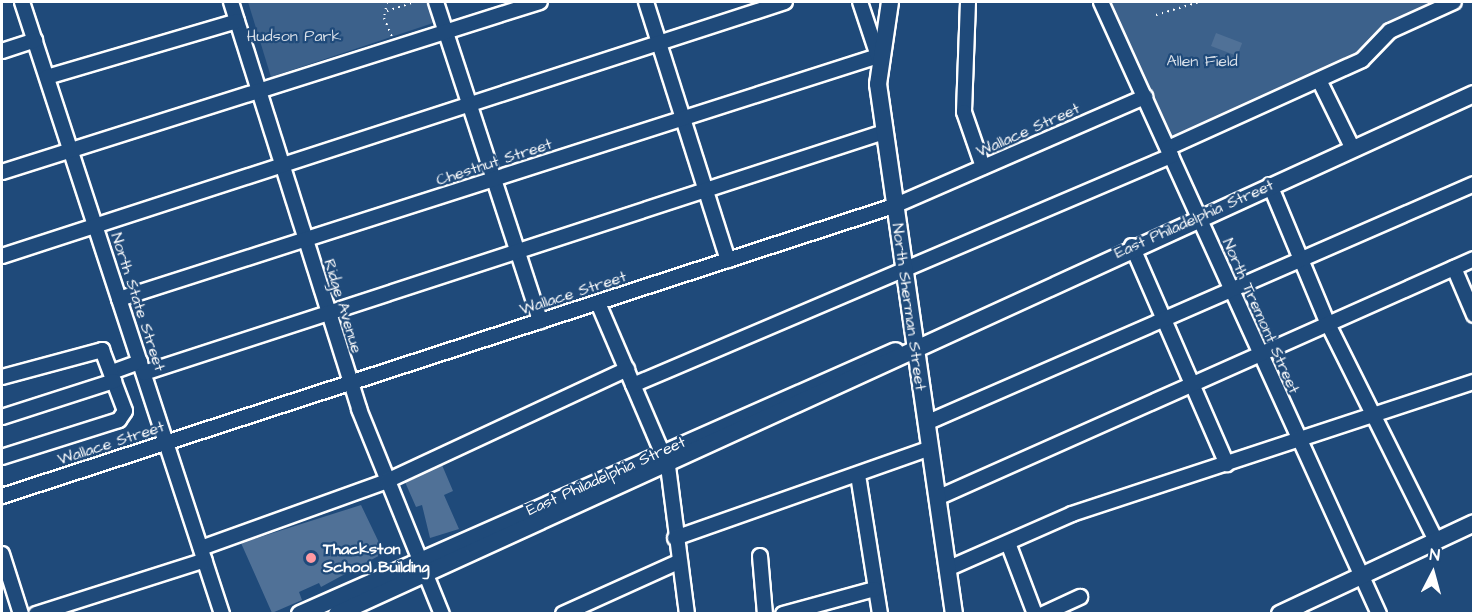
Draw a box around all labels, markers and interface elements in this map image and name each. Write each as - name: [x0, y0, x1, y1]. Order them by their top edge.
- park label: Hudson Park: [247, 26, 341, 46]
- park label: Allen Field: [1166, 51, 1238, 71]
- street label: Wallace Street: [973, 99, 1083, 161]
- street label: Chestnut Street: [434, 134, 554, 190]
- street label: East Philadelphia Street: [1111, 175, 1277, 263]
- street label: North Sherman Street: [888, 222, 930, 392]
- street label: North State Street: [107, 230, 169, 374]
- street label: North Tremont Street: [1218, 235, 1304, 397]
- street label: Ridge Avenue: [320, 257, 366, 355]
- street label: Wallace Street: [517, 267, 629, 319]
- street label: Wallace Street: [55, 417, 167, 469]
- street label: East Philadelphia Street: [523, 432, 689, 520]
- place label: Thackston School Building: [323, 539, 430, 577]
- north arrow: [1403, 543, 1463, 603]
- text: N: [1429, 544, 1441, 567]
- marker: Thackston School Building: [304, 551, 318, 565]

